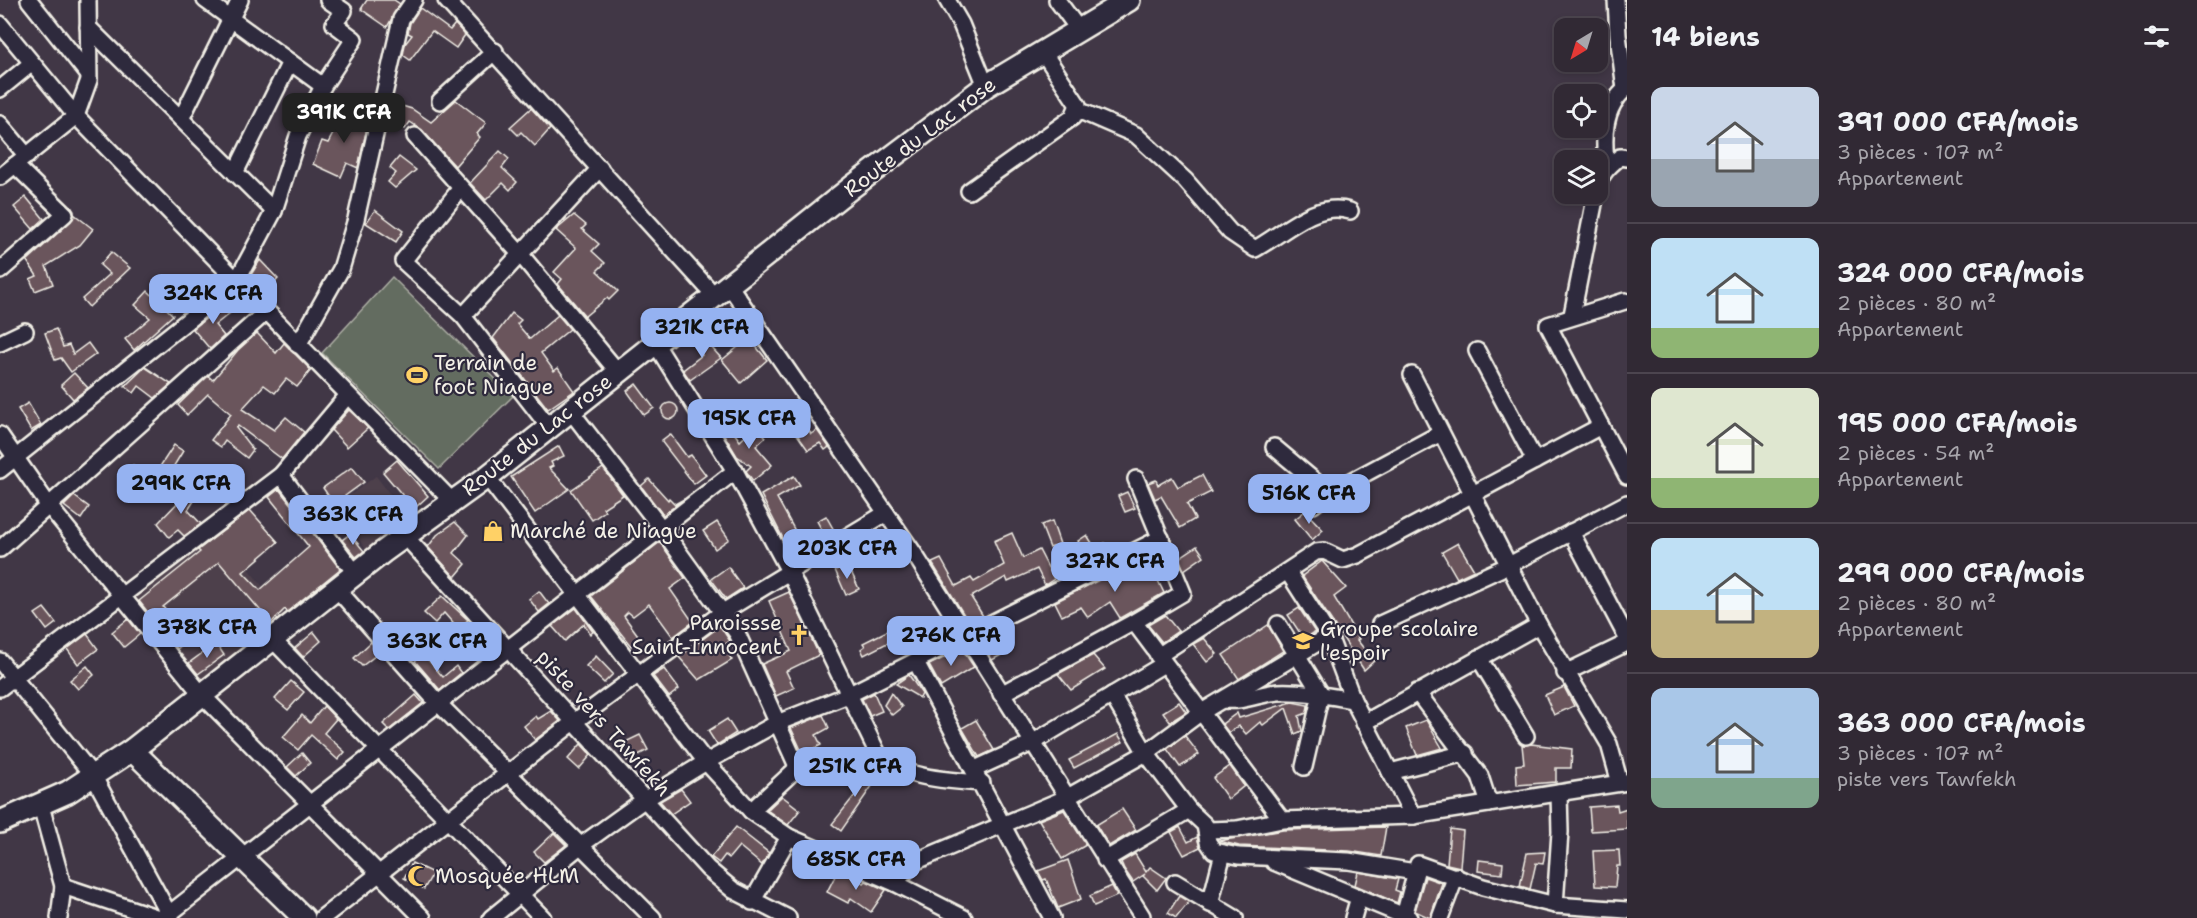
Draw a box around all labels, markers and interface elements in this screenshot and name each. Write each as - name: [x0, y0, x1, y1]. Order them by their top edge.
- north arrow: [1554, 18, 1608, 72]
- map controls: [1554, 18, 1608, 204]
- text: 14 biens: [1651, 19, 1760, 54]
- icon: filters: [2140, 20, 2173, 53]
- street label: Route du Lac rose: [838, 71, 1002, 203]
- button: locate: [1554, 84, 1608, 138]
- pin: 391K CFA: [282, 93, 406, 144]
- text: 391K CFA: [296, 99, 392, 125]
- text: 391 000 CFA/mois: [1837, 104, 2079, 139]
- icon: home: [1699, 111, 1771, 183]
- text: 3 pièces · 107 m²: [1837, 139, 2003, 165]
- button: layers: [1554, 150, 1608, 204]
- text: Appartement: [1837, 165, 1963, 191]
- text: 324 000 CFA/mois: [1837, 255, 2084, 290]
- icon: home: [1699, 262, 1771, 334]
- pin: 324K CFA: [151, 274, 275, 325]
- text: 324K CFA: [163, 280, 263, 306]
- text: 2 pièces · 80 m²: [1837, 290, 1996, 316]
- pin: 321K CFA: [640, 308, 764, 359]
- text: 321K CFA: [655, 314, 749, 340]
- text: Appartement: [1837, 316, 1963, 342]
- place label: Terrain de foot Niague: [434, 349, 553, 401]
- sports icon: Terrain de foot Niague: [405, 363, 429, 387]
- street label: Route du Lac rose: [456, 367, 618, 503]
- pin: 195K CFA: [687, 399, 811, 450]
- text: 195K CFA: [702, 405, 796, 431]
- text: 195 000 CFA/mois: [1837, 405, 2078, 440]
- icon: home: [1699, 412, 1771, 484]
- text: 2 pièces · 54 m²: [1837, 440, 1994, 466]
- pin: 299K CFA: [119, 464, 243, 515]
- text: Appartement: [1837, 466, 1963, 492]
- text: 299K CFA: [131, 470, 231, 496]
- pin: 516K CFA: [1247, 474, 1371, 525]
- text: 516K CFA: [1262, 480, 1356, 506]
- pin: 363K CFA: [291, 495, 415, 546]
- text: 363K CFA: [303, 501, 403, 527]
- place label: Marché de Niague: [510, 517, 697, 545]
- shop icon: Marché de Niague: [481, 519, 505, 543]
- pin: 203K CFA: [785, 529, 909, 580]
- text: 203K CFA: [797, 535, 897, 561]
- pin: 327K CFA: [1053, 542, 1177, 593]
- text: 327K CFA: [1065, 548, 1165, 574]
- text: 299 000 CFA/mois: [1837, 555, 2085, 590]
- icon: home: [1699, 562, 1771, 634]
- text: 2 pièces · 80 m²: [1837, 590, 1996, 616]
- pin: 378K CFA: [145, 608, 269, 659]
- place label: Paroissse Saint-Innocent: [632, 609, 782, 661]
- text: 378K CFA: [157, 614, 257, 640]
- place label: Groupe scolaire l'espoir: [1320, 615, 1479, 667]
- pin: 276K CFA: [889, 616, 1013, 667]
- text: Appartement: [1837, 616, 1963, 642]
- pin: 363K CFA: [375, 622, 499, 673]
- text: 276K CFA: [901, 622, 1001, 648]
- church icon: Paroissse Saint-Innocent: [787, 623, 811, 647]
- text: 363K CFA: [387, 628, 487, 654]
- school or university icon: Groupe scolaire l'espoir: [1291, 629, 1315, 653]
- street label: piste vers Tawfekh: [531, 644, 677, 802]
- text: 363 000 CFA/mois: [1837, 705, 2086, 740]
- icon: home: [1699, 712, 1771, 784]
- text: 3 pièces · 107 m²: [1837, 740, 2003, 766]
- pin: 251K CFA: [793, 747, 917, 798]
- text: 251K CFA: [808, 753, 902, 779]
- text: piste vers Tawfekh: [1837, 766, 2016, 792]
- pin: 685K CFA: [794, 840, 918, 891]
- text: 685K CFA: [806, 846, 906, 872]
- place label: Mosquée HLM: [435, 862, 579, 890]
- mosque icon: Mosquée HLM: [406, 864, 430, 888]

